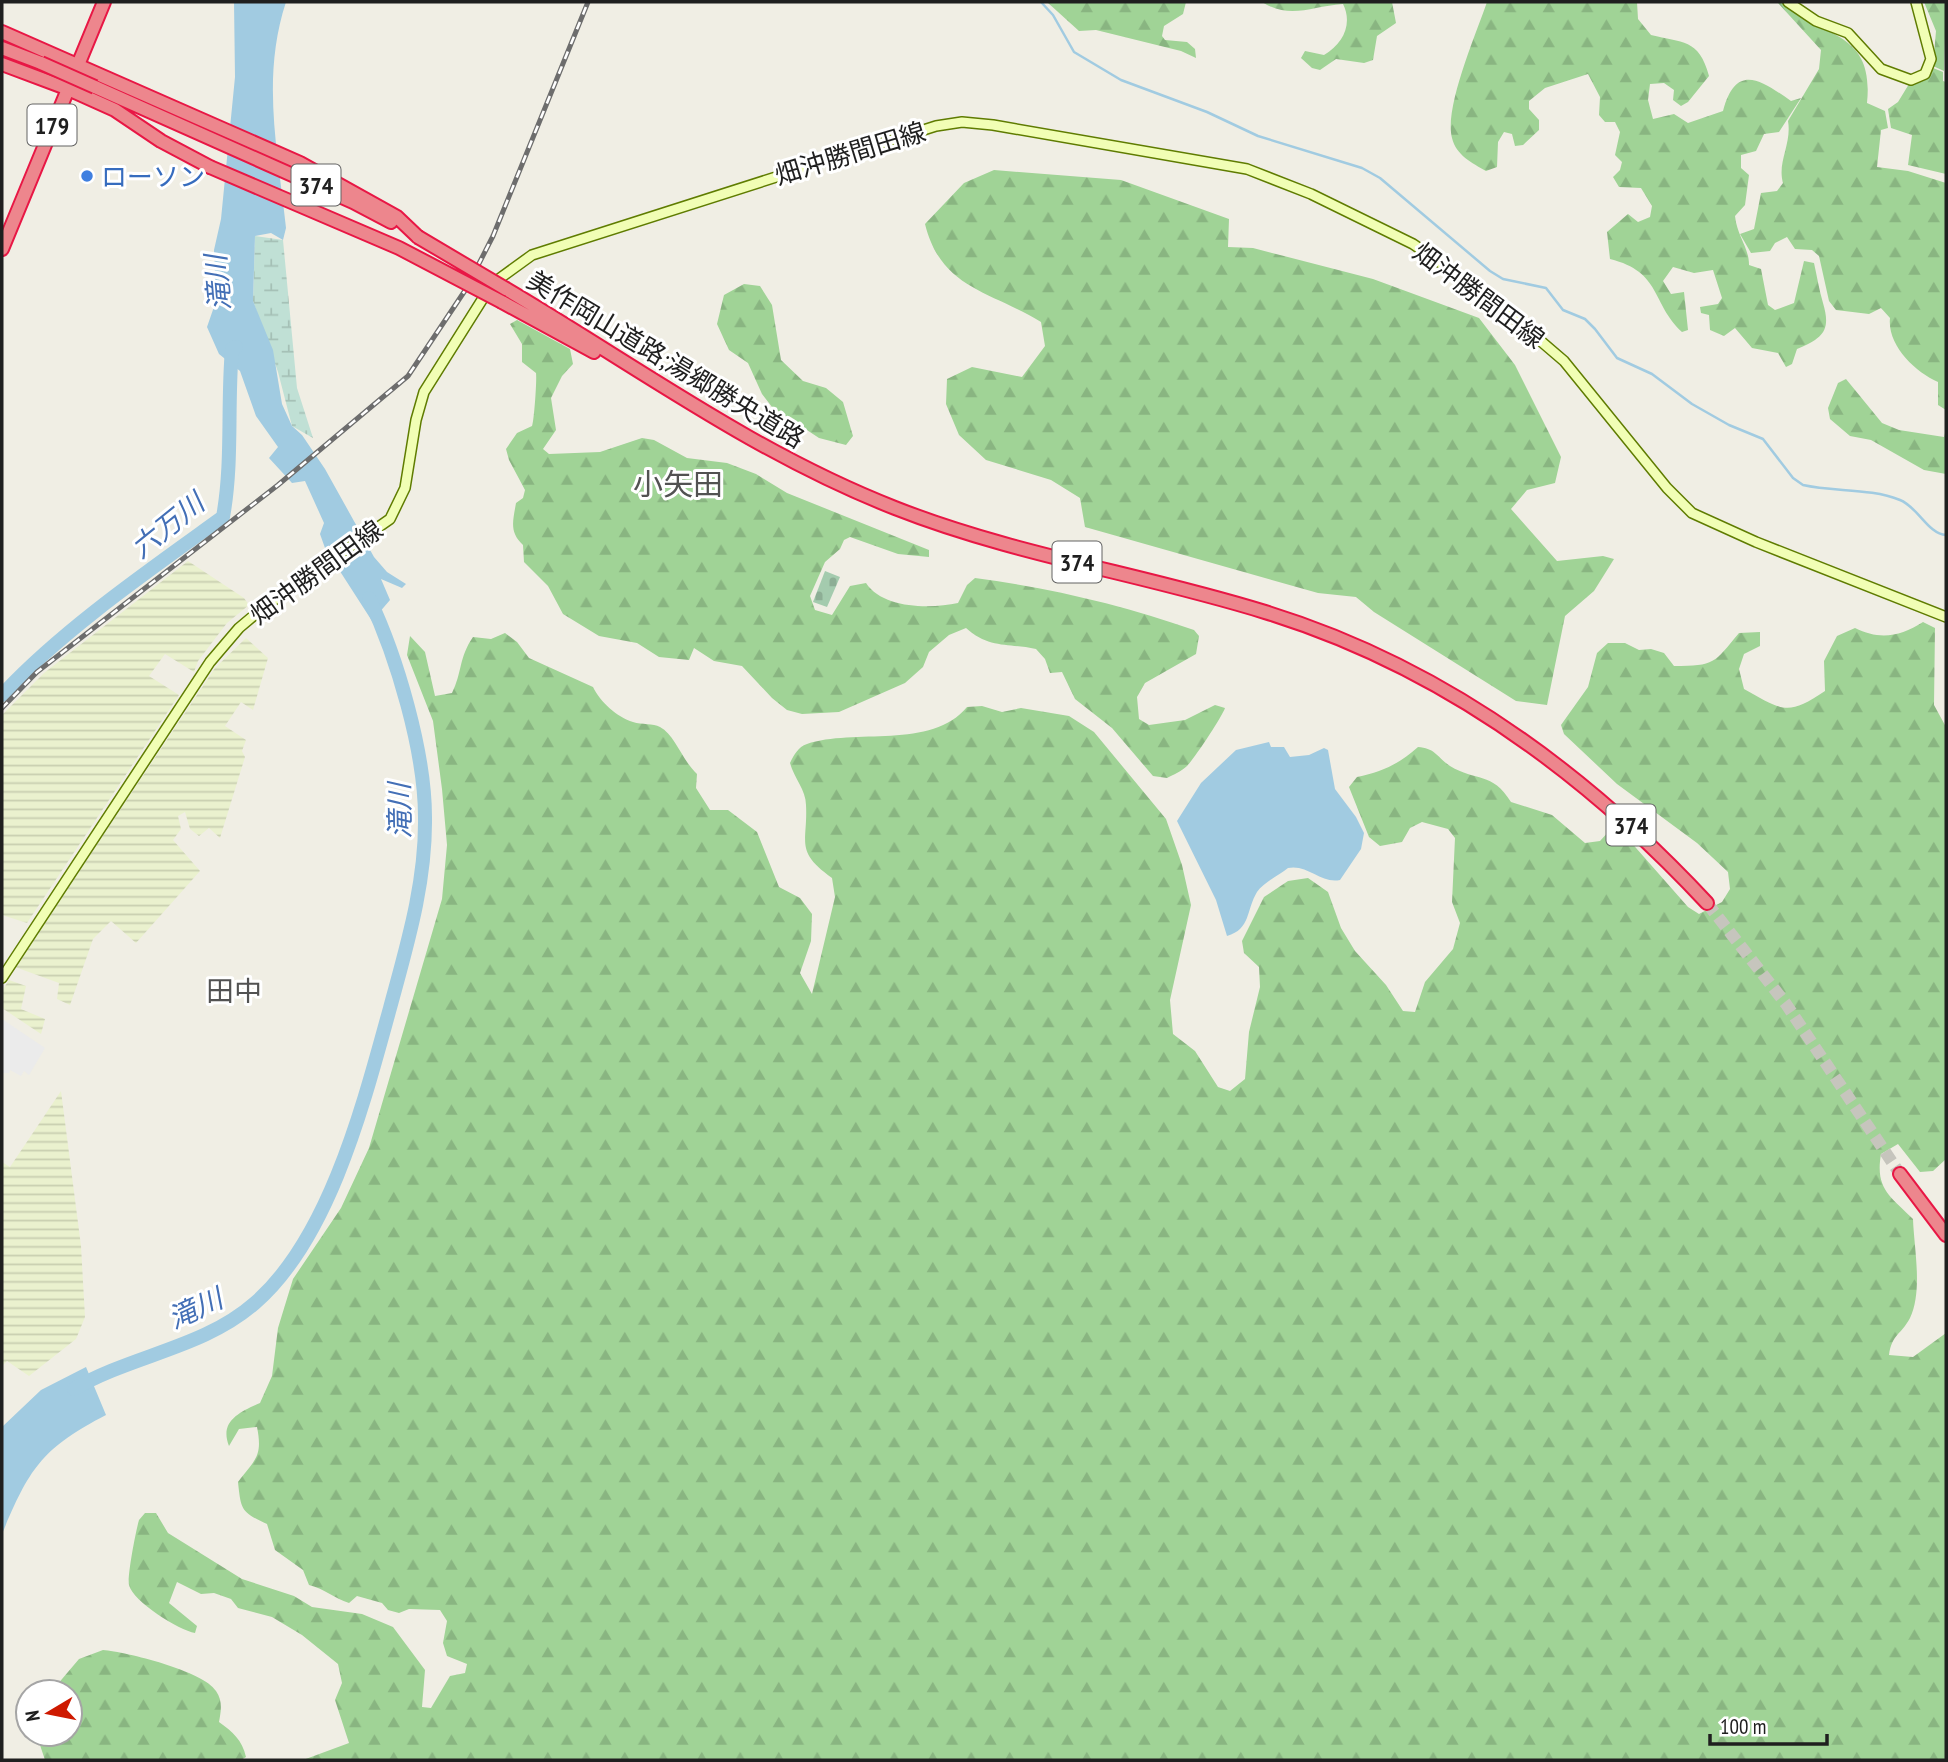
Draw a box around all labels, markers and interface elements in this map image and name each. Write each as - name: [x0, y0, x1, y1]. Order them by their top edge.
- road number: 179: [28, 104, 76, 146]
- street label: 畑沖勝間田線: [771, 114, 929, 192]
- place label: ローソン: [101, 160, 205, 193]
- road number: 374: [292, 164, 340, 205]
- marker: ローソン: [79, 168, 95, 184]
- street label: 畑沖勝間田線: [1407, 235, 1551, 355]
- water label: 滝川: [196, 251, 238, 313]
- street label: 美作岡山道路;湯郷勝央道路: [521, 263, 811, 455]
- district label: 小矢田: [633, 464, 723, 503]
- water label: 六万川: [123, 482, 214, 566]
- street label: 畑沖勝間田線: [243, 513, 389, 631]
- road number: 374: [1052, 542, 1102, 582]
- water label: 滝川: [380, 780, 418, 839]
- road number: 374: [1606, 804, 1656, 846]
- district label: 田中: [206, 972, 262, 1009]
- water label: 滝川: [162, 1278, 231, 1337]
- north arrow: [14, 1678, 84, 1748]
- scale bar: [1710, 1702, 1827, 1746]
- text: N: [20, 1709, 45, 1723]
- text: 100 m: [1720, 1713, 1766, 1740]

